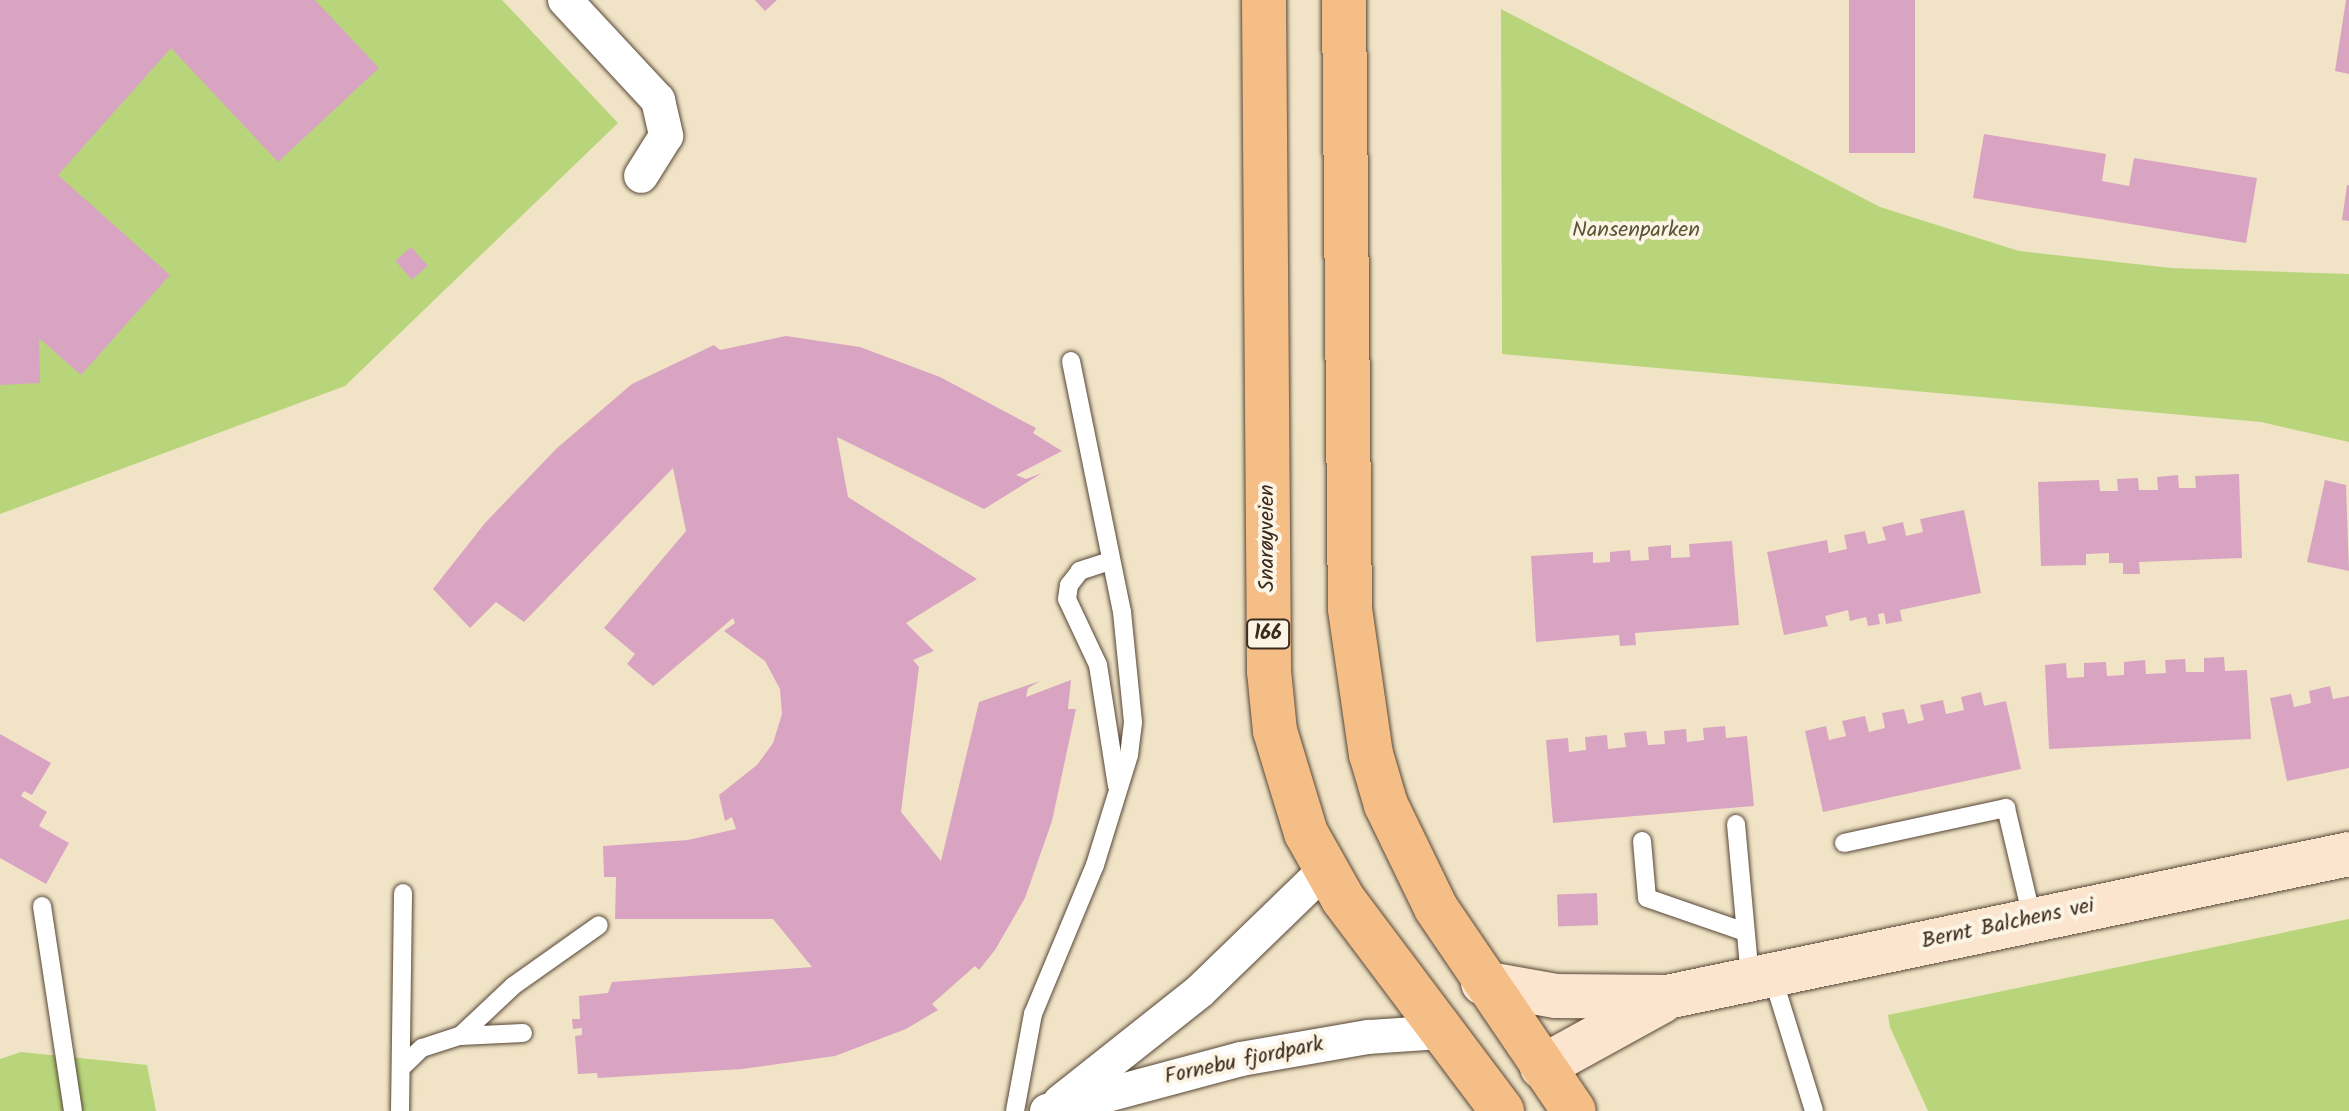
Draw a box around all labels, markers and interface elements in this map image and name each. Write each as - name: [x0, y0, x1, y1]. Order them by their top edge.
- park label: Nansenparken: [1572, 218, 1700, 244]
- street label: Snarøyveien: [1255, 484, 1281, 592]
- road number: 166: [1246, 618, 1290, 650]
- street label: Bernt Balchens vei: [1919, 893, 2097, 955]
- street label: Fornebu fjordpark: [1162, 1031, 1326, 1091]

